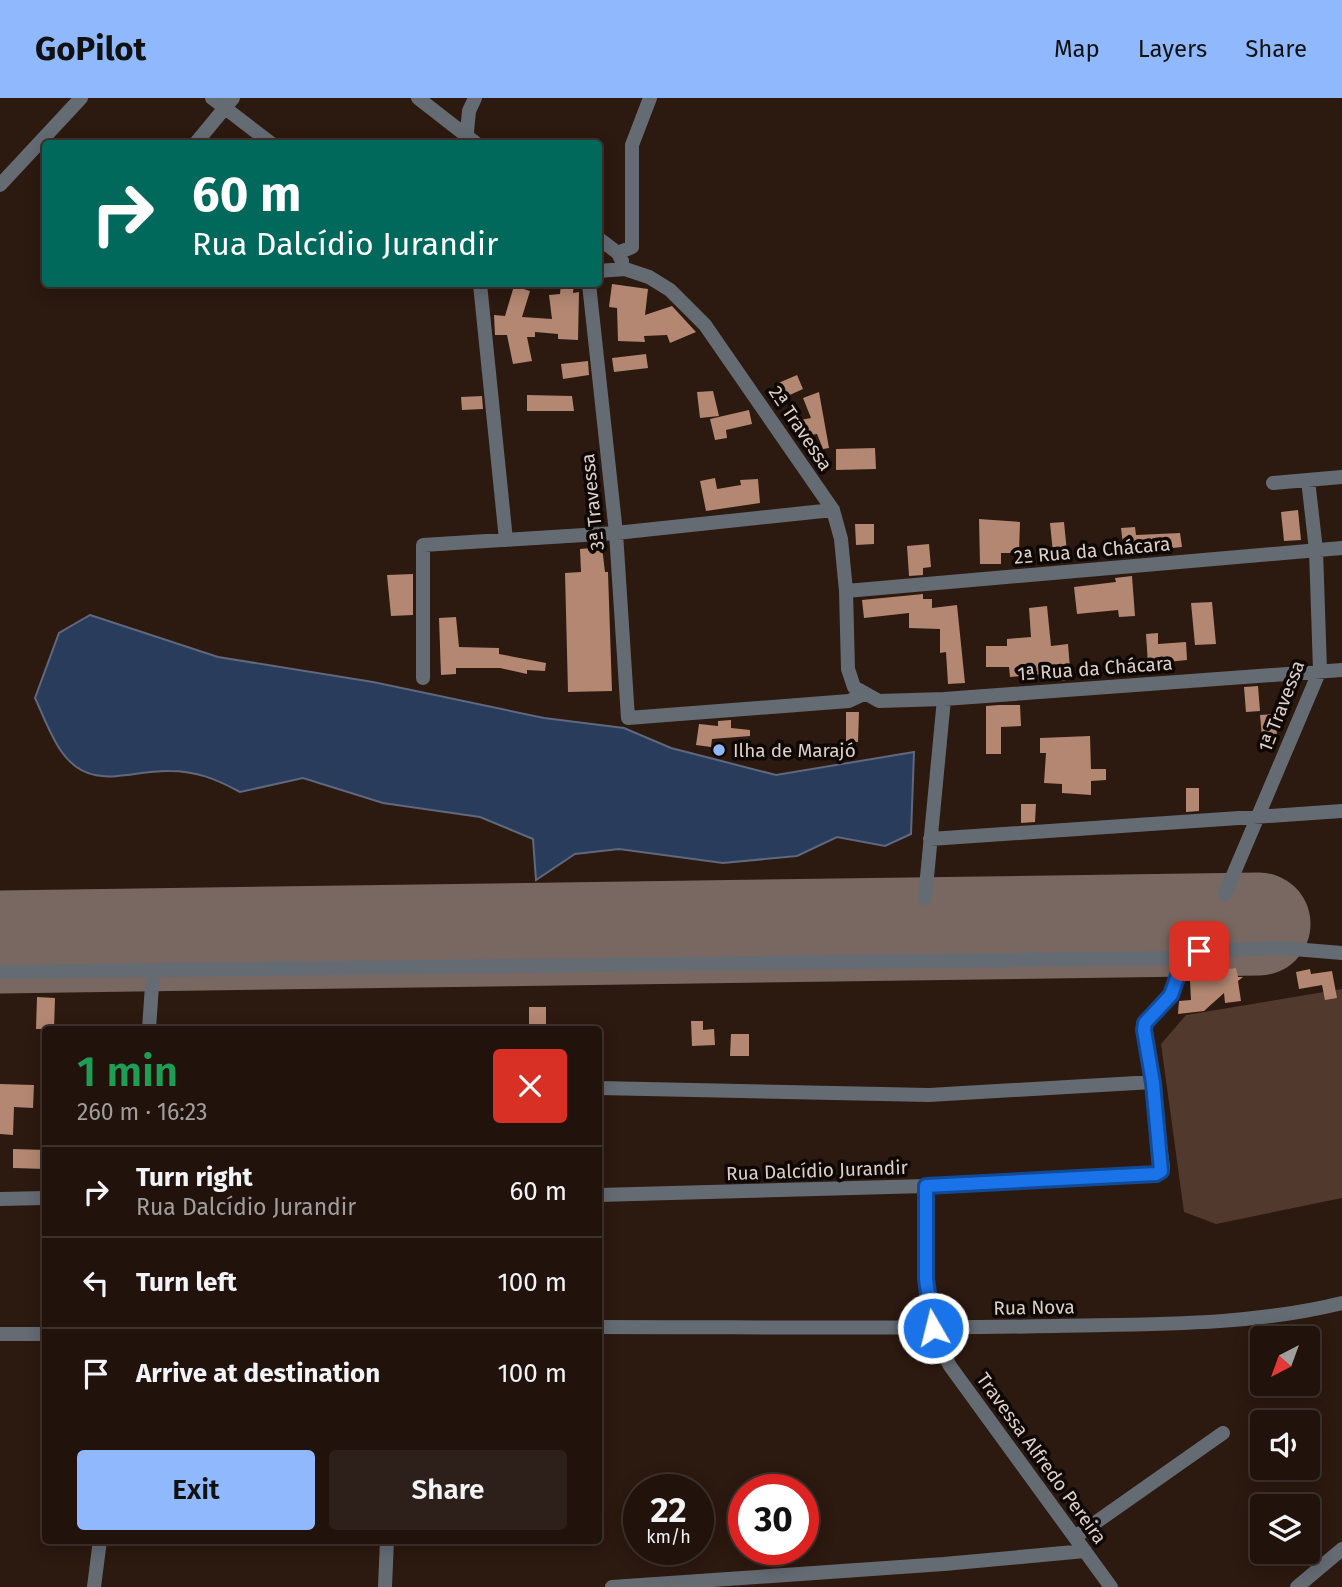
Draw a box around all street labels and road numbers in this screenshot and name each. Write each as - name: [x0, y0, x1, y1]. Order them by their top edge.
- street label: 2ª Travessa: [764, 382, 837, 475]
- street label: 3ª Travessa: [576, 452, 609, 552]
- street label: 2ª Rua da Chácara: [1013, 532, 1171, 569]
- street label: 1ª Rua da Chácara: [1017, 652, 1173, 685]
- street label: 1ª Travessa: [1254, 657, 1309, 755]
- street label: Rua Dalcídio Jurandir: [726, 1156, 909, 1185]
- street label: Rua Nova: [993, 1295, 1075, 1320]
- street label: Travessa Alfredo Pereira: [972, 1368, 1111, 1548]

